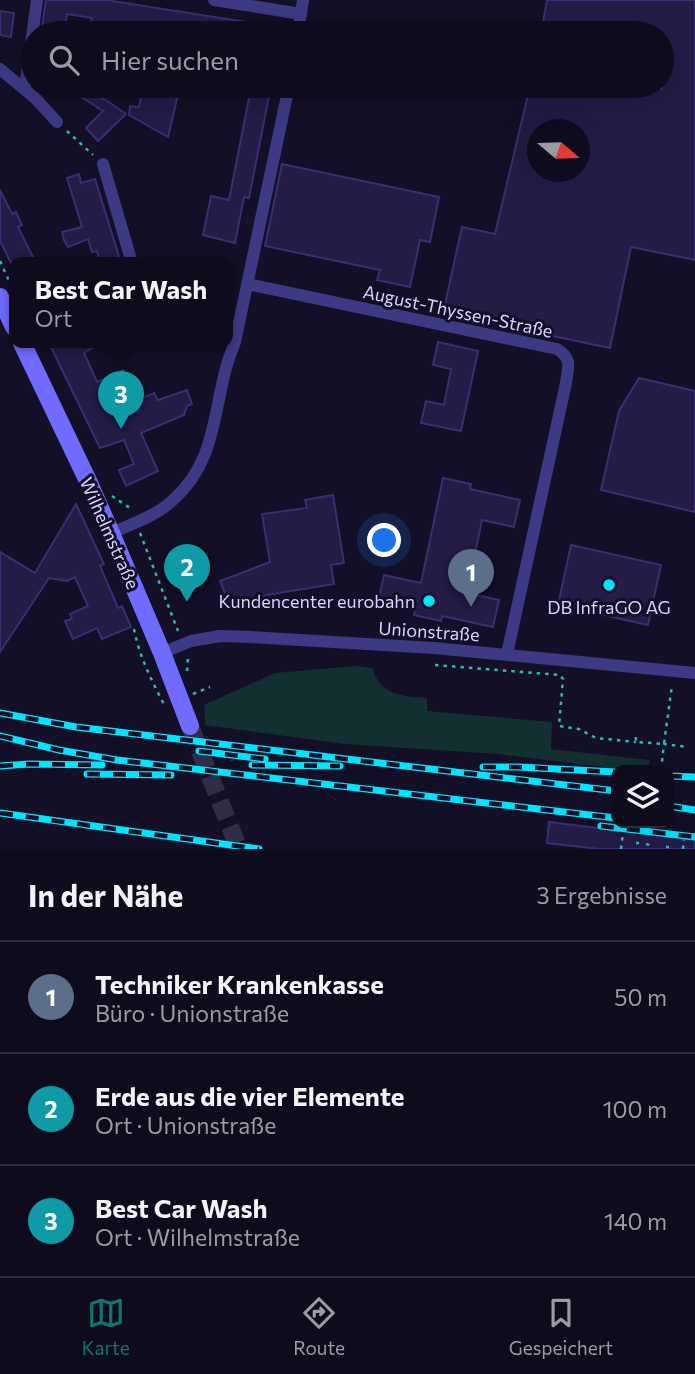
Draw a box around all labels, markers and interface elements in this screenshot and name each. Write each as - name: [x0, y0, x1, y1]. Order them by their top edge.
- search box: [21, 21, 674, 98]
- icon: search: [45, 41, 83, 79]
- text: Hier suchen: [101, 44, 239, 75]
- north arrow: [527, 119, 590, 182]
- popup: [9, 257, 233, 348]
- text: Best Car Wash: [35, 273, 207, 304]
- street label: August-Thyssen-Straße: [361, 280, 555, 342]
- text: Ort: [35, 304, 72, 332]
- pin: 3: [98, 371, 144, 429]
- street label: Wilhelmstraße: [76, 474, 144, 592]
- your location: [367, 523, 401, 557]
- pin: 2: [164, 544, 210, 602]
- pin: 1: [448, 549, 494, 607]
- marker: DB InfraGO AG: [601, 577, 617, 593]
- place label: Kundencenter eurobahn: [219, 590, 415, 612]
- marker: Kundencenter eurobahn: [421, 593, 437, 609]
- place label: DB InfraGO AG: [547, 596, 671, 618]
- street label: Unionstraße: [378, 616, 480, 646]
- map controls: [611, 765, 674, 828]
- button: layers: [611, 765, 674, 828]
- text: In der Nähe: [28, 876, 183, 913]
- text: 3 Ergebnisse: [537, 881, 667, 909]
- text: Techniker Krankenkasse: [95, 968, 384, 999]
- text: 1: [46, 983, 56, 1011]
- text: 50 m: [614, 983, 667, 1011]
- text: Büro · Unionstraße: [95, 999, 289, 1027]
- text: Erde aus die vier Elemente: [95, 1080, 404, 1111]
- text: 2: [44, 1095, 58, 1123]
- text: 100 m: [603, 1095, 667, 1123]
- text: Ort · Unionstraße: [95, 1111, 276, 1139]
- text: Best Car Wash: [95, 1192, 268, 1223]
- text: 3: [44, 1207, 58, 1235]
- text: 140 m: [604, 1207, 667, 1235]
- text: Ort · Wilhelmstraße: [95, 1223, 300, 1251]
- tab: Karte: [82, 1294, 130, 1359]
- tab: Route: [293, 1294, 345, 1359]
- tab: Gespeichert: [509, 1294, 613, 1359]

